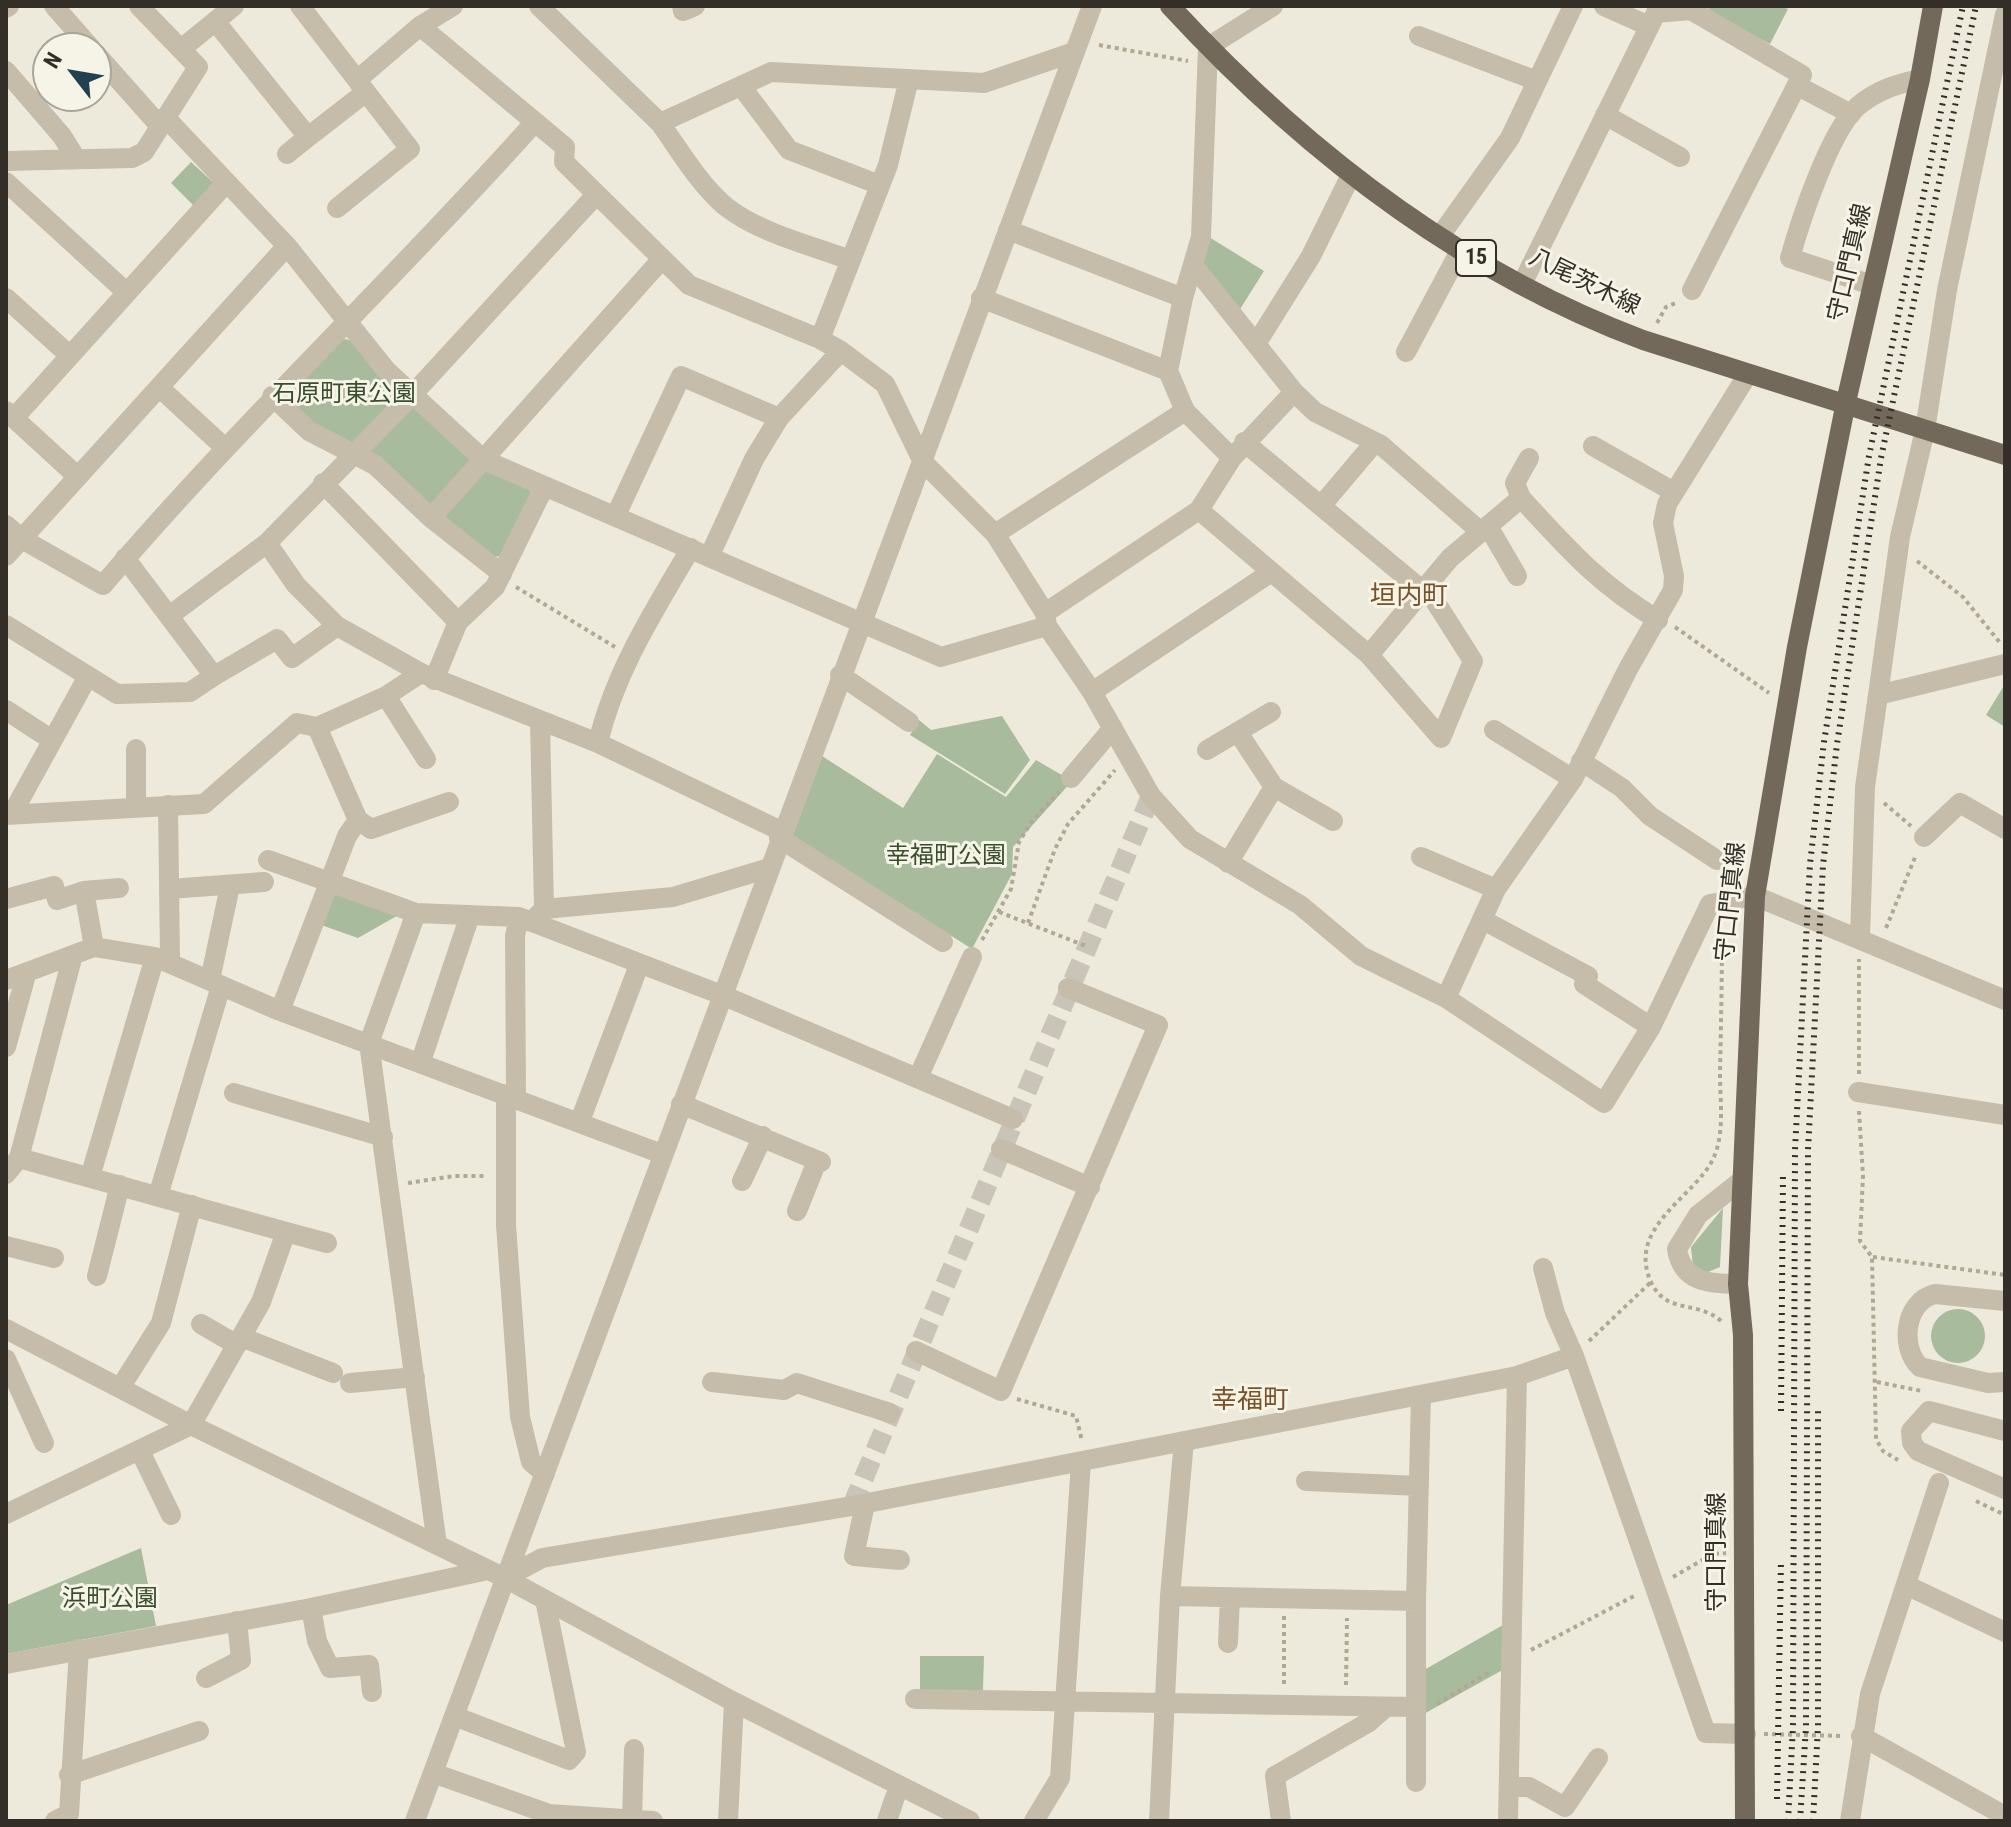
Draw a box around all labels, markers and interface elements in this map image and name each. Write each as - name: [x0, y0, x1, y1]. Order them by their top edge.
- north arrow: [32, 32, 112, 112]
- text: N: [39, 48, 67, 73]
- street label: 守口門真線: [1823, 201, 1879, 325]
- road number: 15: [1456, 240, 1496, 276]
- street label: 八尾茨木線: [1524, 244, 1644, 322]
- park label: 石原町東公園: [272, 381, 416, 409]
- district label: 垣内町: [1370, 581, 1448, 613]
- street label: 守口門真線: [1711, 841, 1753, 963]
- park label: 幸福町公園: [886, 843, 1006, 871]
- district label: 幸福町: [1211, 1385, 1289, 1417]
- street label: 守口門真線: [1704, 1492, 1732, 1612]
- park label: 浜町公園: [62, 1586, 158, 1614]

